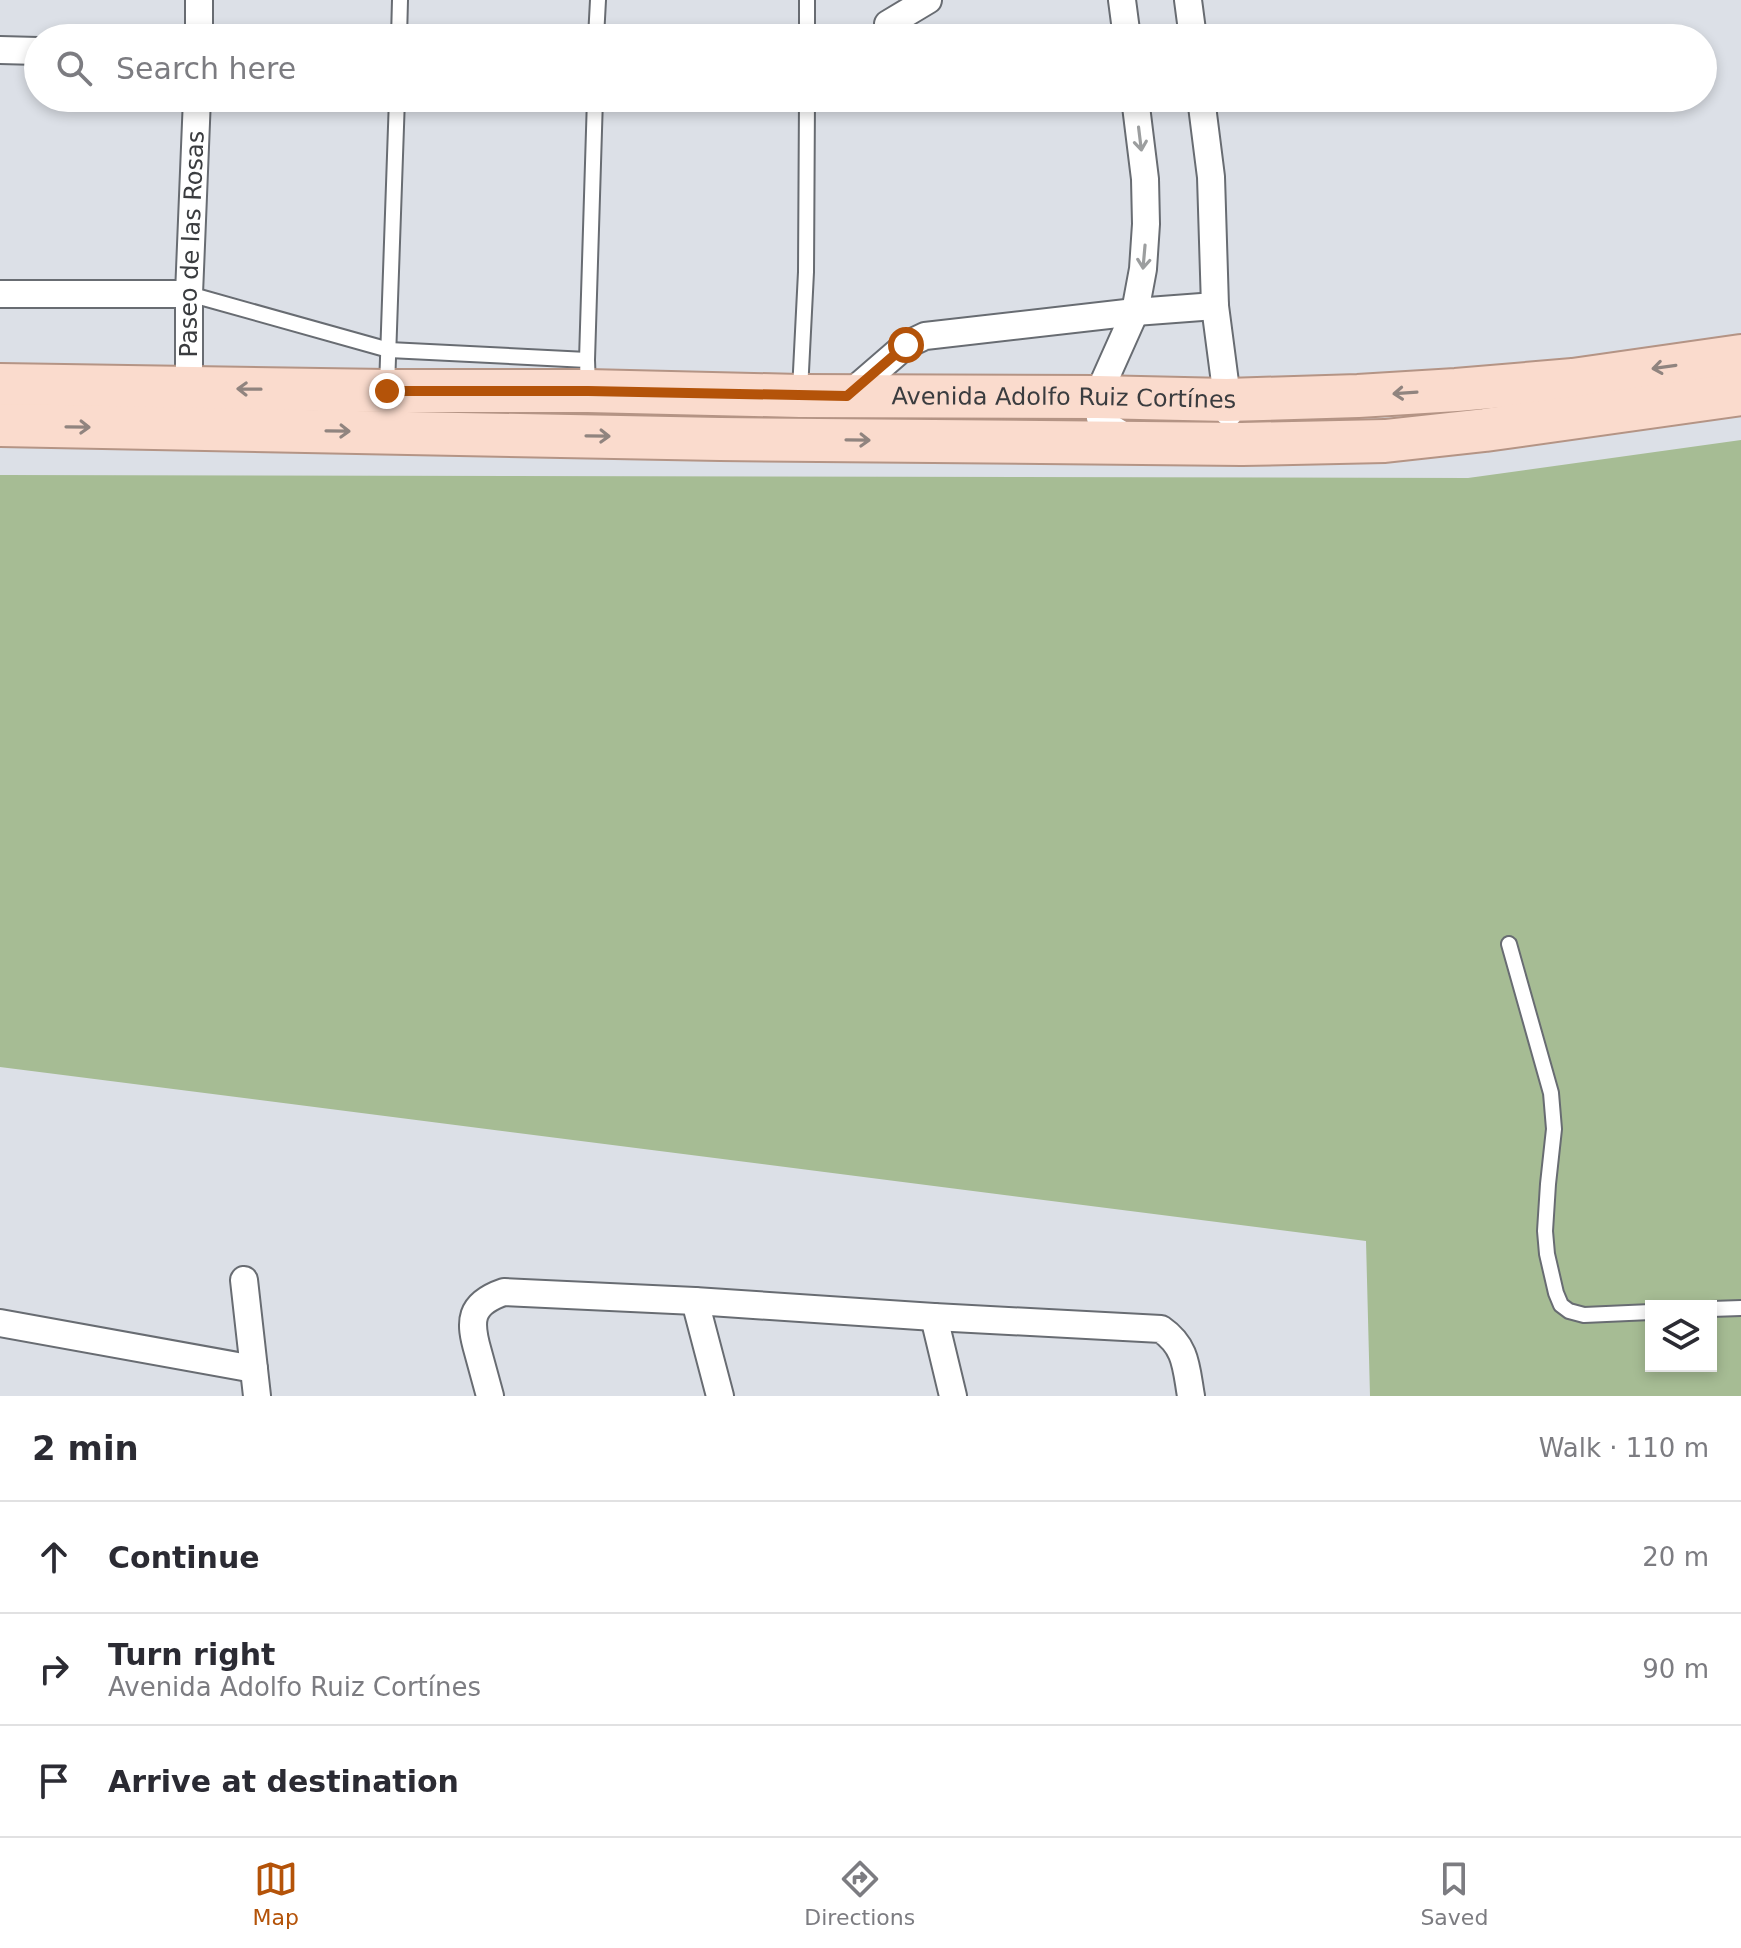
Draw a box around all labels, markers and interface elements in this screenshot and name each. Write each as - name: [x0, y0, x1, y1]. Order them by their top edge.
- search box: [24, 24, 1717, 112]
- icon: search: [52, 46, 96, 90]
- text: Search here: [116, 51, 296, 86]
- one-way arrow: [1133, 126, 1148, 151]
- street label: Paseo de las Rosas: [175, 130, 210, 357]
- one-way arrow: [1136, 243, 1151, 270]
- route start: [888, 327, 924, 363]
- one-way arrow: [1652, 360, 1677, 375]
- route end: [369, 373, 405, 409]
- one-way arrow: [236, 382, 263, 397]
- street label: Avenida Adolfo Ruiz Cortínes: [892, 382, 1237, 414]
- one-way arrow: [1392, 386, 1419, 401]
- one-way arrow: [64, 419, 91, 435]
- one-way arrow: [324, 423, 351, 439]
- one-way arrow: [584, 428, 611, 444]
- one-way arrow: [844, 433, 871, 448]
- map controls: [1645, 1300, 1717, 1372]
- button: layers: [1645, 1300, 1717, 1372]
- text: 2 min: [32, 1428, 139, 1468]
- text: Walk · 110 m: [1539, 1433, 1709, 1463]
- icon: ahead: [32, 1535, 76, 1579]
- text: Continue: [108, 1540, 260, 1575]
- text: 20 m: [1642, 1542, 1709, 1572]
- text: Turn right: [108, 1637, 275, 1672]
- icon: right: [32, 1647, 76, 1691]
- text: 90 m: [1642, 1654, 1709, 1684]
- text: Avenida Adolfo Ruiz Cortínes: [108, 1672, 481, 1702]
- icon: arrive: [32, 1759, 76, 1803]
- text: Arrive at destination: [108, 1764, 459, 1799]
- tab: Map: [253, 1857, 299, 1930]
- tab: Directions: [804, 1857, 915, 1930]
- tab: Saved: [1420, 1857, 1488, 1930]

